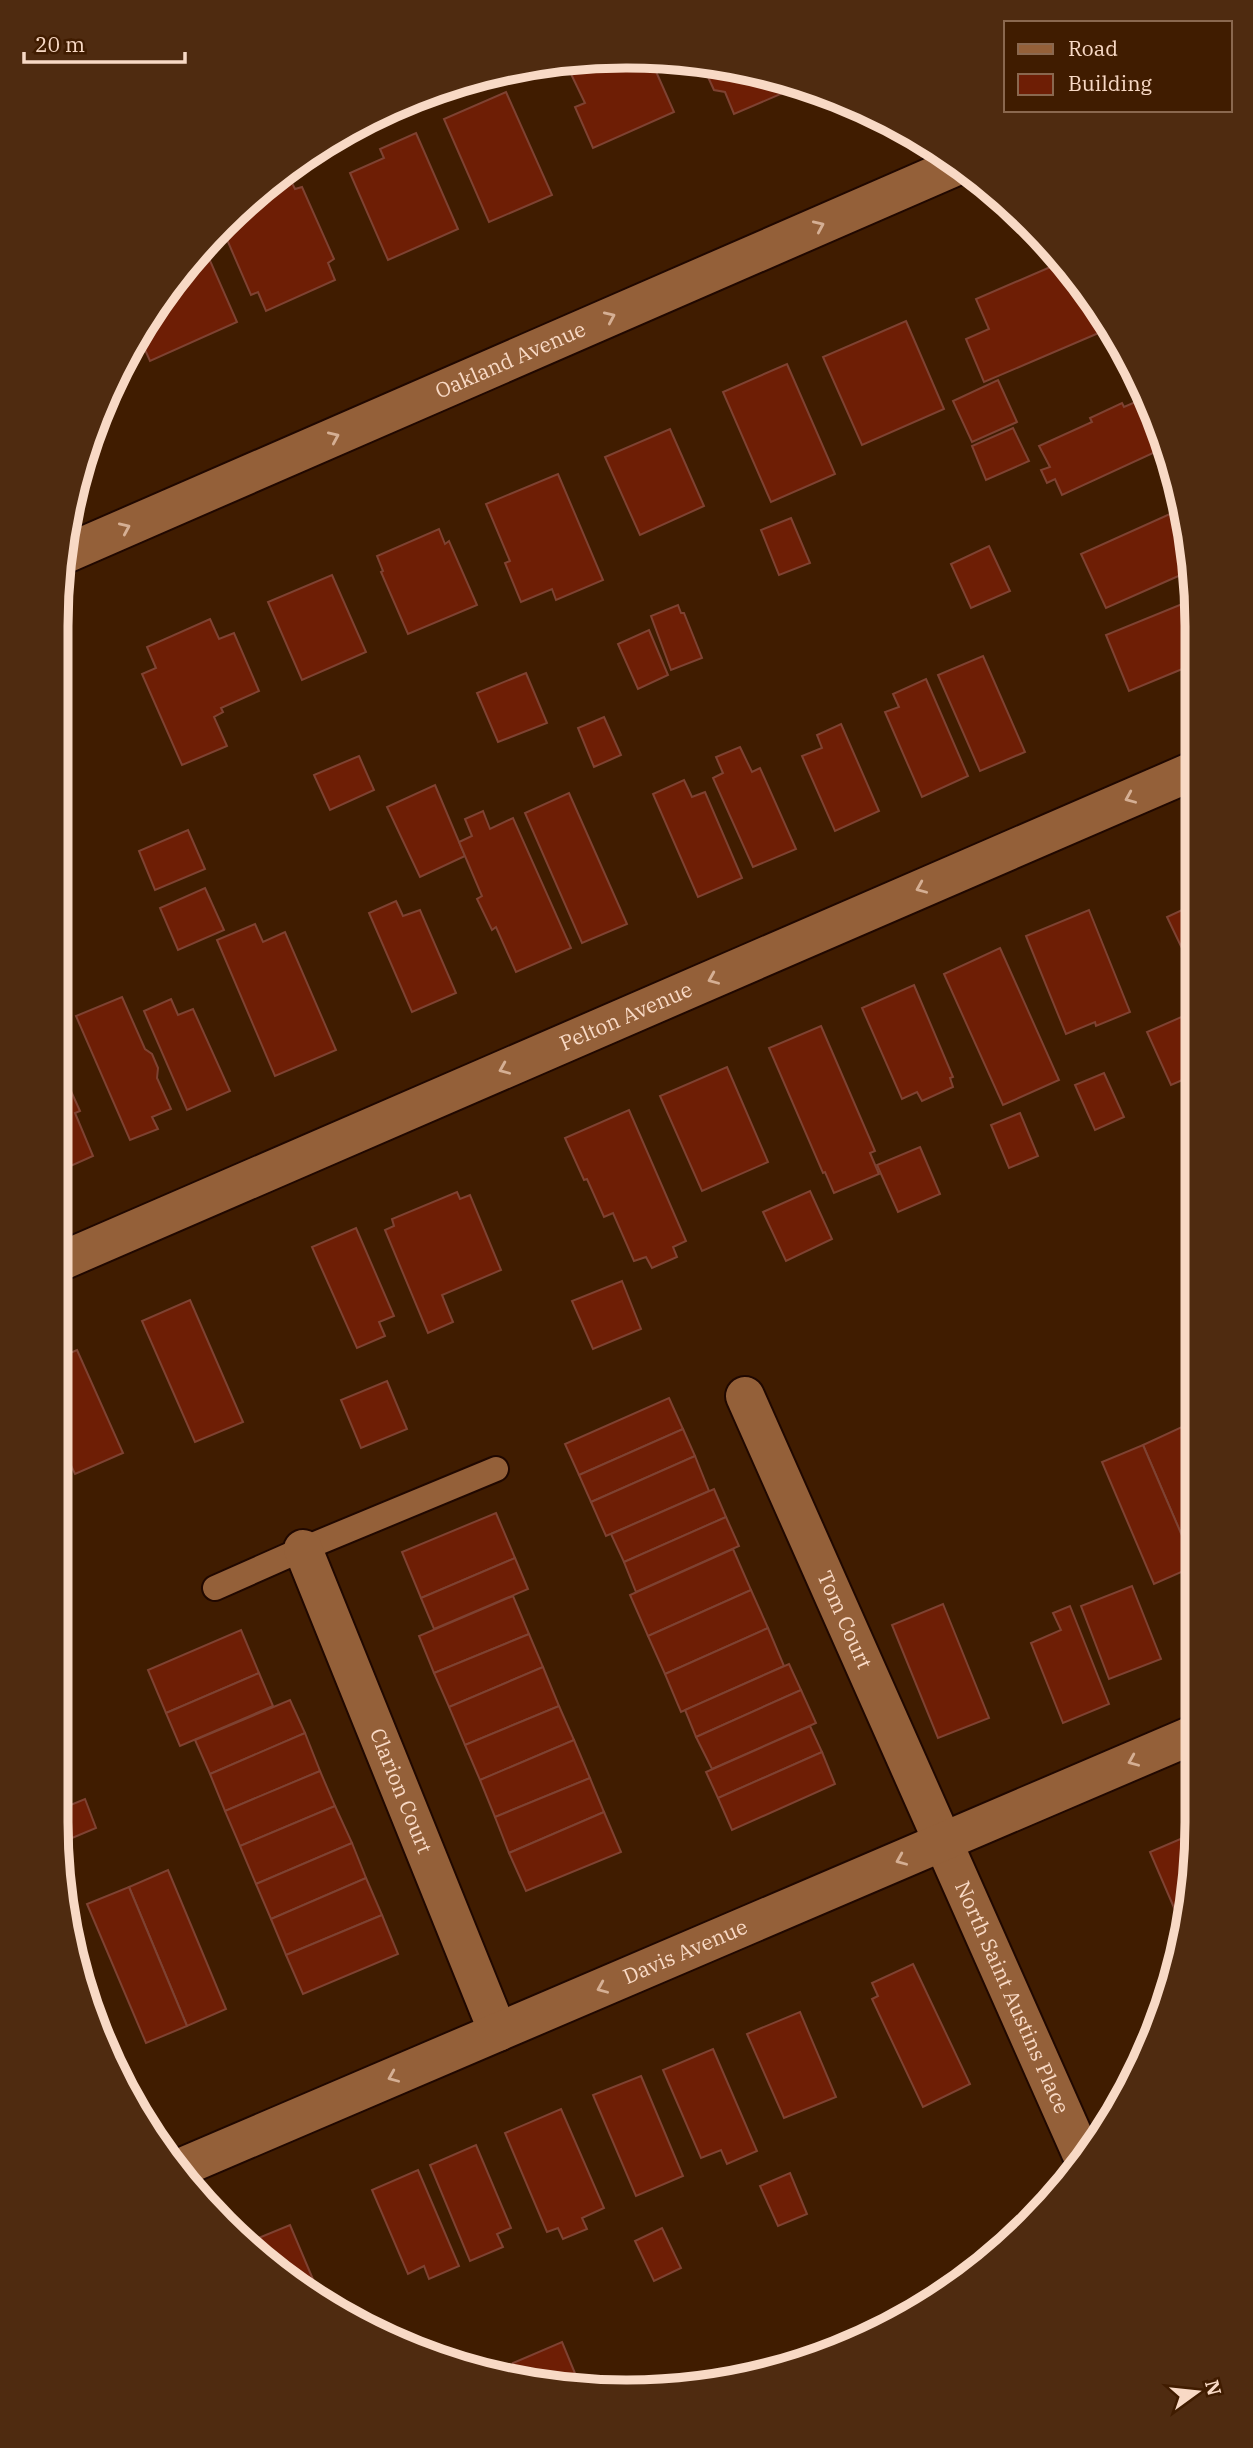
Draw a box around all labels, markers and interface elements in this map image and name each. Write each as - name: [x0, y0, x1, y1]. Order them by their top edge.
- scale bar: [24, 21, 186, 65]
- legend: [1004, 21, 1232, 112]
- text: 20 m: [35, 30, 85, 58]
- text: Road: [1068, 34, 1118, 62]
- text: Building: [1068, 69, 1153, 97]
- one-way arrow: [812, 220, 824, 234]
- one-way arrow: [603, 311, 615, 325]
- street label: Oakland Avenue: [430, 314, 590, 404]
- one-way arrow: [327, 431, 339, 445]
- one-way arrow: [118, 522, 131, 536]
- one-way arrow: [1125, 790, 1137, 804]
- one-way arrow: [916, 880, 929, 894]
- one-way arrow: [707, 971, 720, 985]
- street label: Pelton Avenue: [555, 975, 696, 1057]
- one-way arrow: [499, 1061, 511, 1075]
- street label: Tom Court: [811, 1566, 879, 1673]
- street label: Clarion Court: [364, 1724, 439, 1857]
- one-way arrow: [1127, 1753, 1140, 1767]
- one-way arrow: [896, 1852, 908, 1866]
- street label: North Saint Austins Place: [949, 1876, 1077, 2118]
- street label: Davis Avenue: [618, 1912, 752, 1990]
- one-way arrow: [597, 1980, 609, 1994]
- one-way arrow: [387, 2069, 399, 2083]
- north arrow: [1162, 2357, 1232, 2427]
- text: N: [1200, 2377, 1227, 2398]

